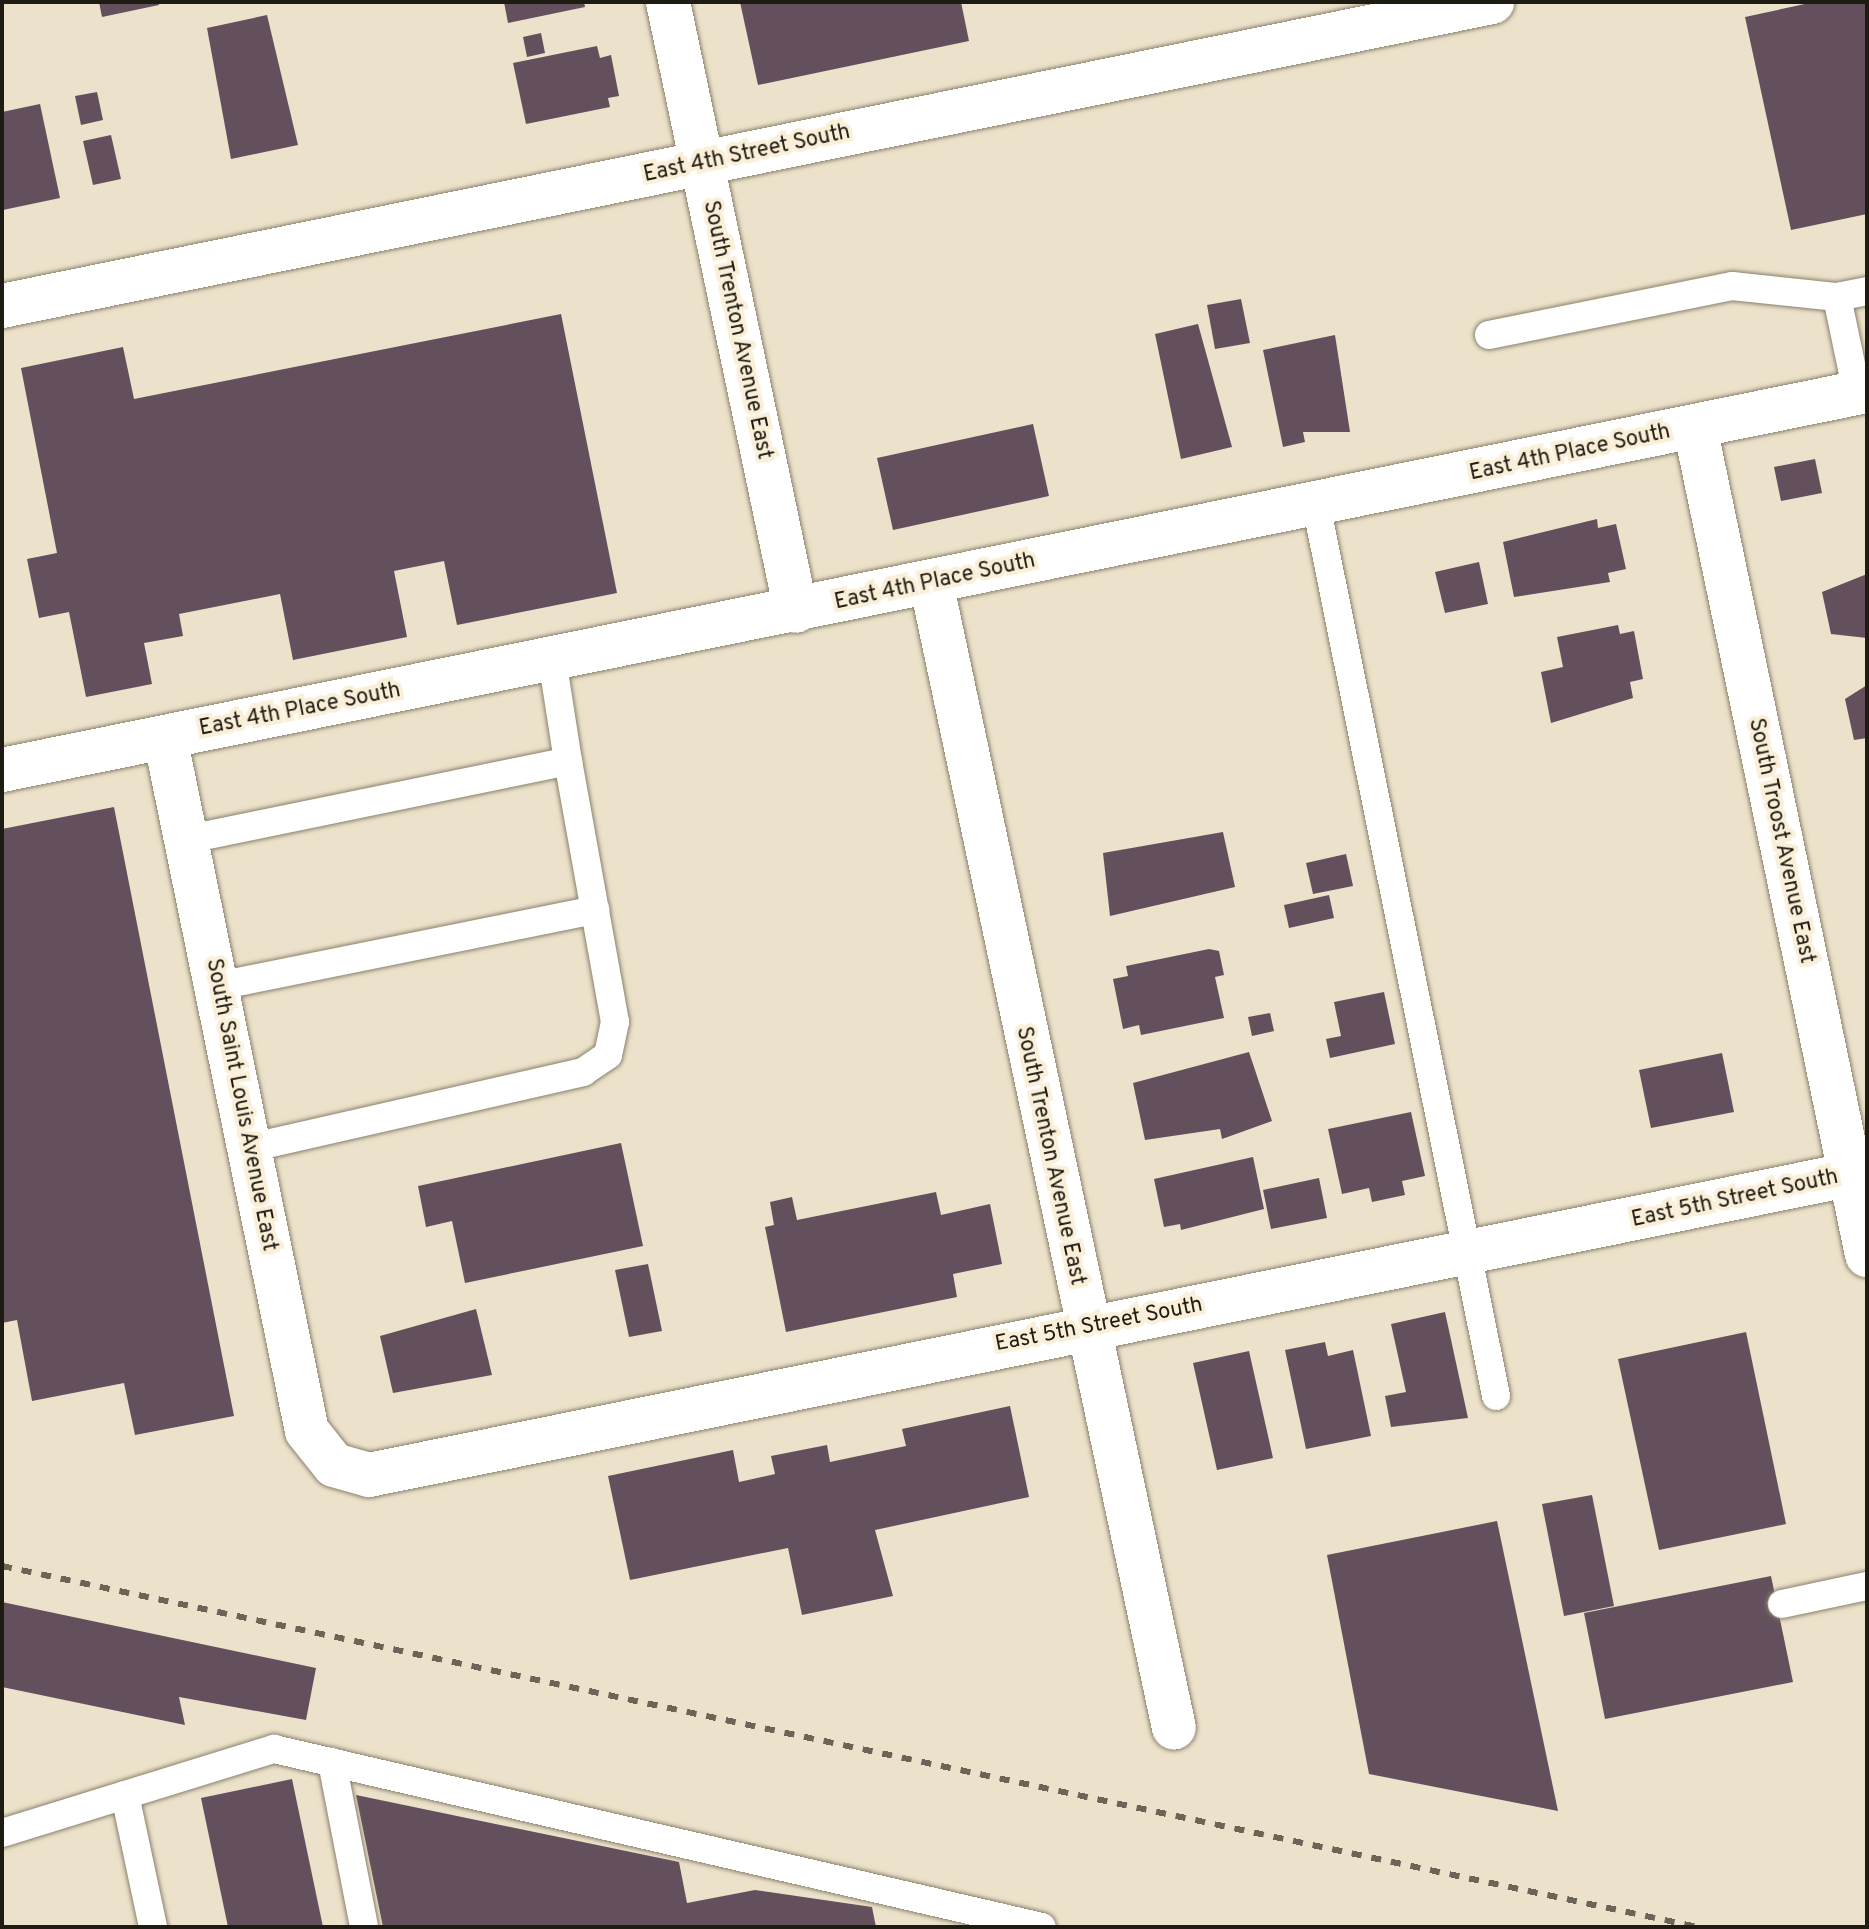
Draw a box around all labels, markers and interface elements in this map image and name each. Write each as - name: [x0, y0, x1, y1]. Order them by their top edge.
- street label: East 4th Street South: [641, 119, 853, 189]
- street label: South Trenton Avenue East: [696, 197, 778, 463]
- street label: East 4th Place South: [1467, 419, 1673, 487]
- street label: East 4th Place South: [832, 548, 1038, 616]
- street label: East 4th Place South: [197, 678, 403, 742]
- street label: South Troost Avenue East: [1742, 715, 1820, 967]
- street label: South Saint Louis Avenue East: [200, 956, 282, 1254]
- street label: South Trenton Avenue East: [1009, 1023, 1091, 1289]
- street label: East 5th Street South: [1629, 1164, 1841, 1234]
- street label: East 5th Street South: [993, 1292, 1205, 1358]

